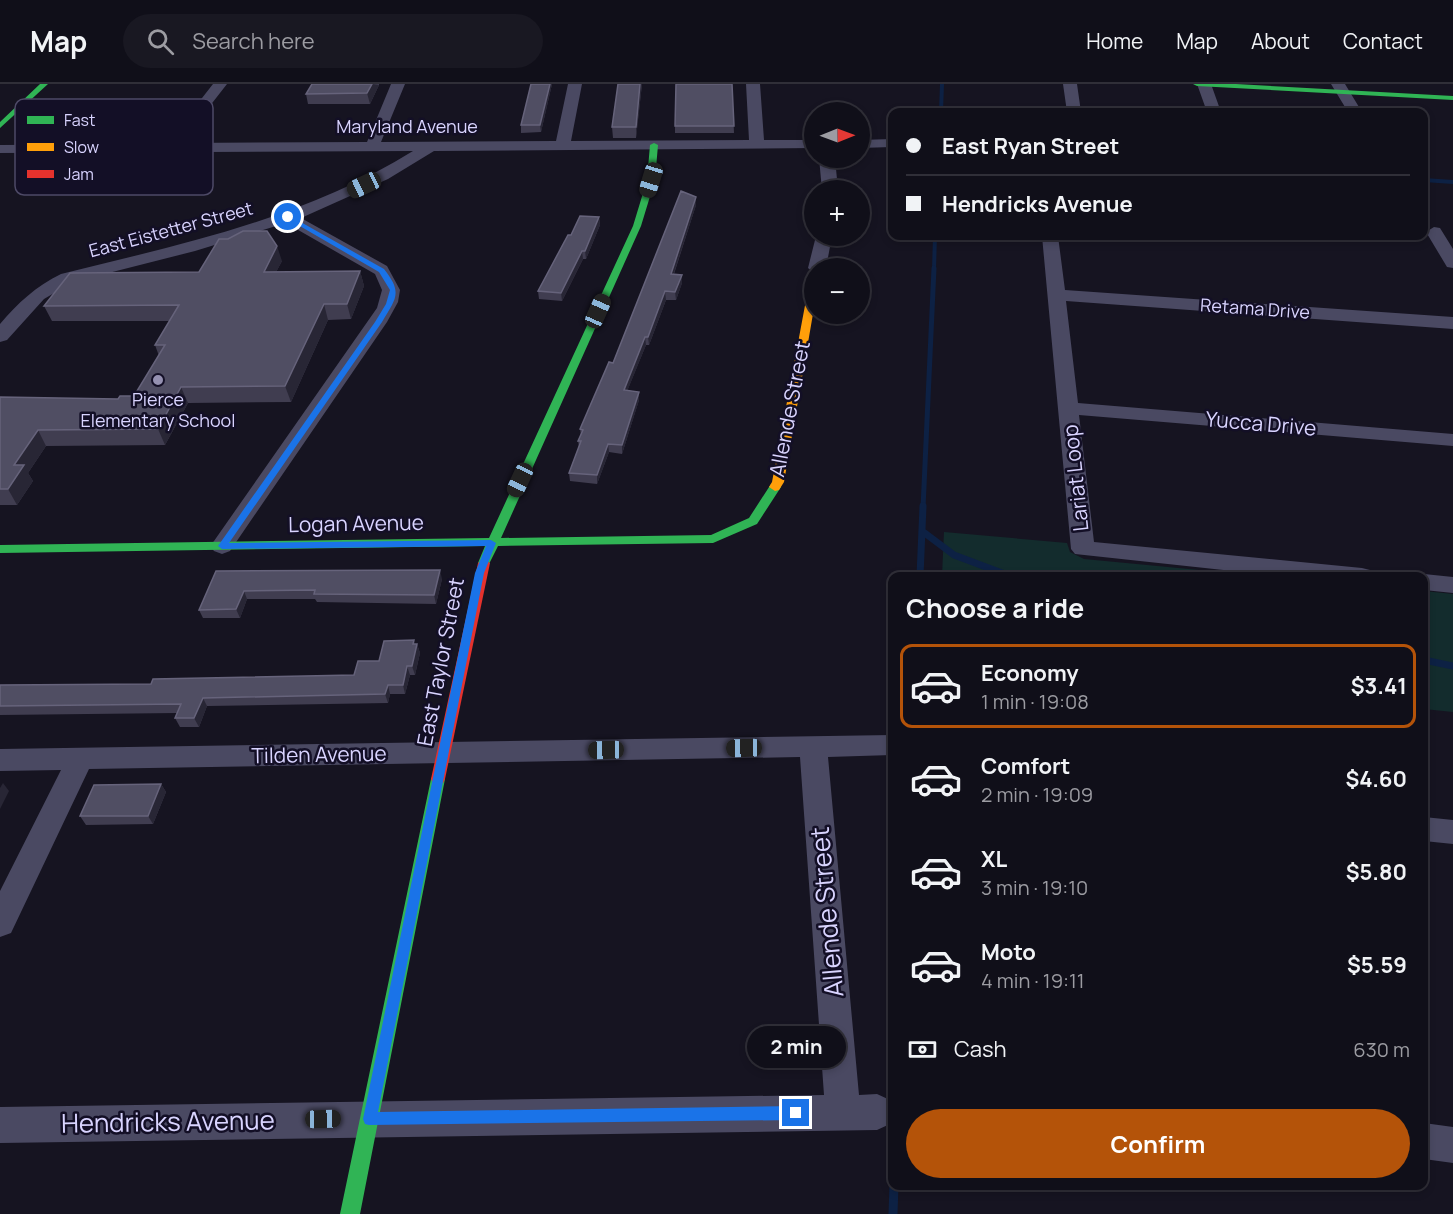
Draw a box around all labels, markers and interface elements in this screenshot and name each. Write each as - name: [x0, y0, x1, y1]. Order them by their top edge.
- search box: [123, 14, 543, 68]
- text: Map: [30, 22, 87, 60]
- icon: search: [144, 25, 177, 58]
- text: Search here: [192, 26, 315, 56]
- text: Home: [1086, 27, 1143, 55]
- text: Map: [1176, 27, 1218, 55]
- text: About: [1251, 27, 1310, 55]
- text: Contact: [1343, 27, 1423, 55]
- legend: [15, 99, 213, 195]
- north arrow: [804, 102, 870, 168]
- map controls: [804, 102, 870, 324]
- text: Fast: [64, 109, 95, 131]
- street label: Maryland Avenue: [336, 114, 478, 138]
- text: East Ryan Street: [942, 131, 1119, 161]
- text: Slow: [64, 136, 99, 158]
- car: [637, 160, 665, 200]
- text: Jam: [64, 163, 94, 185]
- car: [344, 169, 384, 201]
- button: +: [804, 180, 870, 246]
- text: Hendricks Avenue: [942, 189, 1133, 219]
- street label: East Eistetter Street: [86, 196, 255, 262]
- route start: [274, 203, 301, 230]
- button: −: [804, 258, 870, 324]
- car: [582, 291, 614, 331]
- street label: Retama Drive: [1199, 292, 1311, 324]
- street label: Allende Street: [762, 338, 816, 479]
- marker: Pierce Elementary School: [151, 373, 165, 387]
- place label: Pierce Elementary School: [81, 387, 235, 432]
- street label: Yucca Drive: [1205, 404, 1318, 442]
- street label: Lariat Loop: [1055, 423, 1095, 533]
- car: [504, 460, 536, 500]
- street label: Logan Avenue: [288, 508, 424, 538]
- street label: East Taylor Street: [410, 575, 470, 749]
- text: Choose a ride: [906, 589, 1084, 626]
- text: Economy: [981, 658, 1079, 688]
- icon: car: [909, 659, 963, 713]
- text: $3.41: [1351, 671, 1407, 701]
- text: 1 min · 19:08: [981, 688, 1089, 715]
- street label: Tilden Avenue: [251, 739, 387, 769]
- car: [726, 739, 762, 757]
- car: [588, 741, 624, 759]
- text: Comfort: [981, 751, 1070, 781]
- icon: car: [909, 752, 963, 806]
- text: $4.60: [1345, 764, 1407, 794]
- text: 2 min · 19:09: [981, 781, 1093, 808]
- street label: Allende Street: [801, 825, 851, 999]
- text: XL: [981, 844, 1007, 874]
- icon: car: [909, 845, 963, 899]
- text: $5.80: [1346, 857, 1407, 887]
- text: 3 min · 19:10: [981, 874, 1088, 901]
- text: Moto: [981, 937, 1036, 967]
- icon: car: [909, 938, 963, 992]
- text: $5.59: [1347, 950, 1407, 980]
- text: 4 min · 19:11: [981, 967, 1085, 994]
- callout: 2 min: [746, 1026, 846, 1068]
- text: 2 min: [770, 1033, 823, 1060]
- icon: cash: [906, 1033, 939, 1066]
- text: Cash: [954, 1034, 1007, 1064]
- text: 630 m: [1353, 1036, 1410, 1063]
- route end: [782, 1099, 809, 1126]
- street label: Hendricks Avenue: [61, 1101, 275, 1141]
- button: Confirm: [906, 1109, 1410, 1178]
- car: [305, 1110, 341, 1128]

